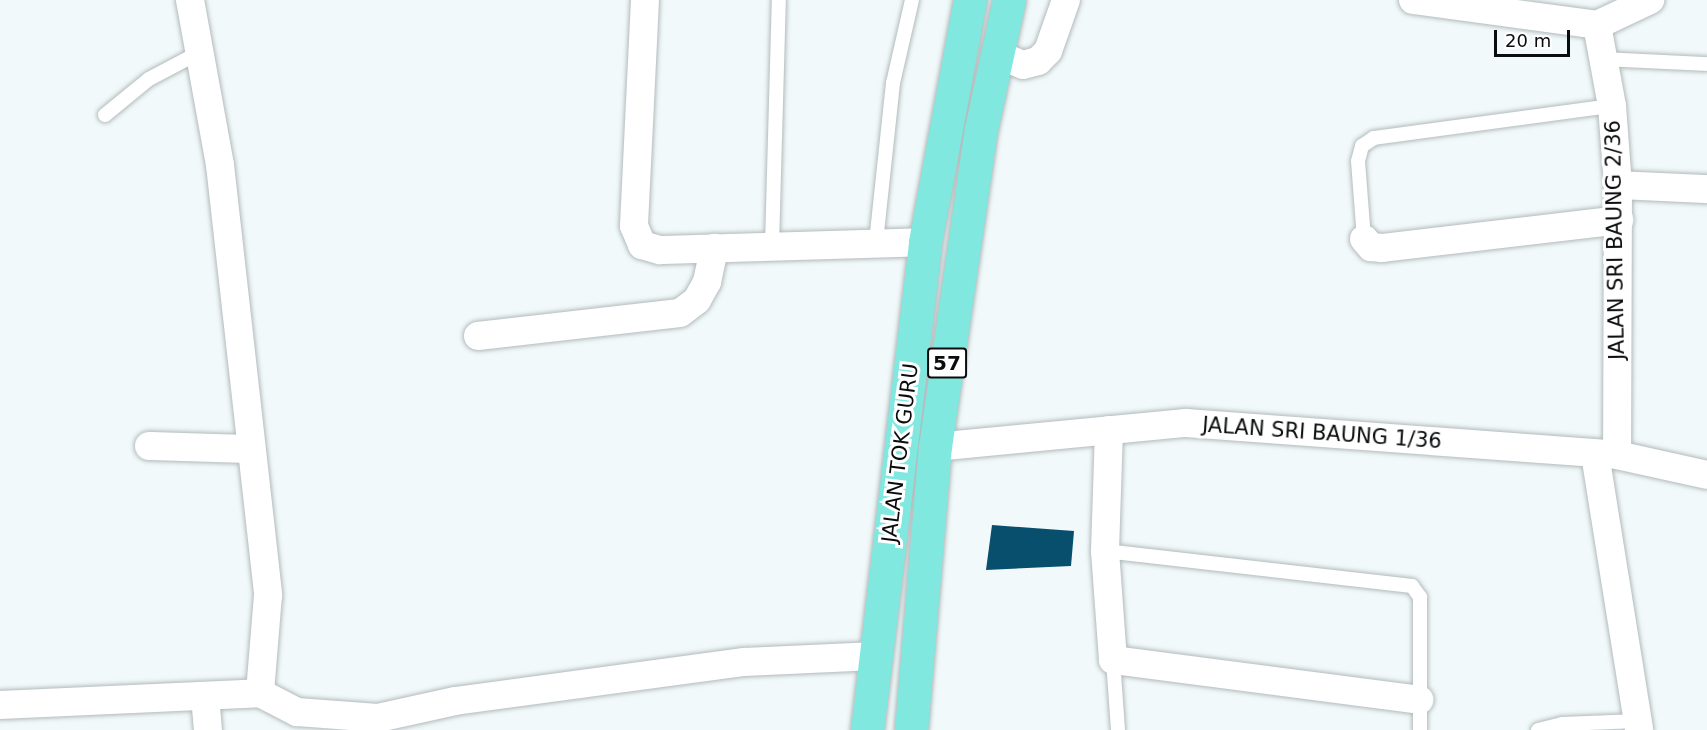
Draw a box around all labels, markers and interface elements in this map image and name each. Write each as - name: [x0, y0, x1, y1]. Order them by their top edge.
- scale bar: [1497, 18, 1574, 56]
- text: 20 m: [1505, 30, 1551, 51]
- street label: JALAN SRI BAUNG 2/36: [1600, 120, 1630, 360]
- road number: 57: [926, 346, 968, 380]
- street label: JALAN TOK GURU: [876, 362, 924, 544]
- street label: JALAN SRI BAUNG 1/36: [1201, 412, 1443, 454]

